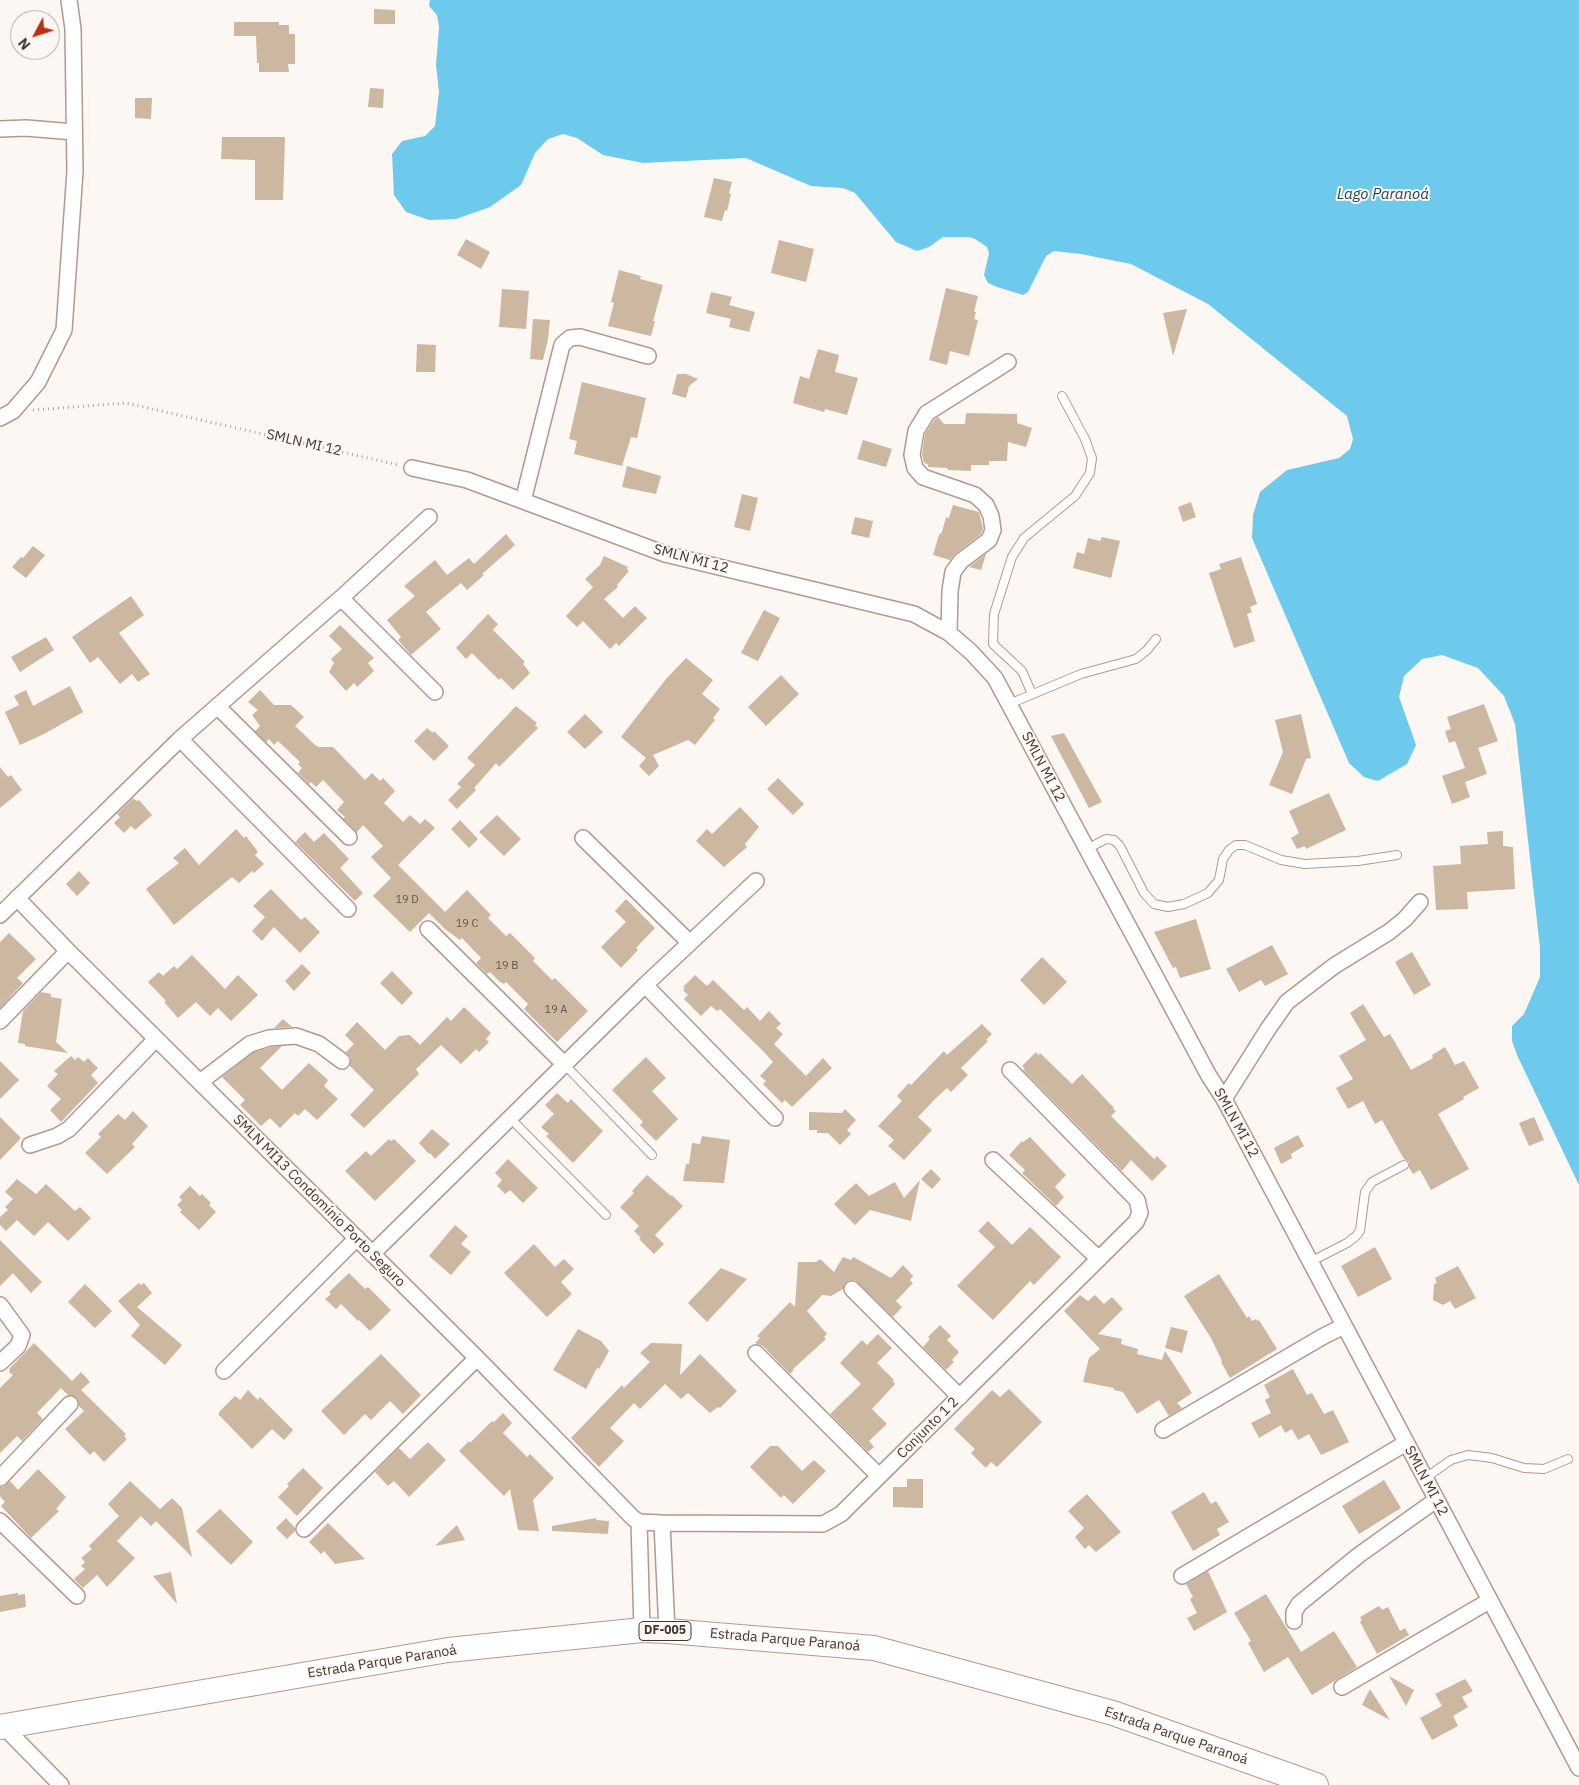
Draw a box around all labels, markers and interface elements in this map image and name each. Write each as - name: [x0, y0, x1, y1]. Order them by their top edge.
- north arrow: [10, 10, 60, 60]
- text: N: [14, 34, 34, 54]
- water label: Lago Paranoá: [1337, 186, 1429, 204]
- street label: SMLN MI 12: [265, 426, 343, 460]
- street label: SMLN MI 12: [652, 541, 730, 577]
- street label: SMLN MI 12: [1018, 729, 1068, 805]
- house number: 19 D: [395, 893, 419, 907]
- house number: 19 C: [456, 917, 478, 931]
- house number: 19 B: [496, 959, 518, 973]
- house number: 19 A: [545, 1003, 567, 1017]
- street label: SMLN MI 12: [1210, 1085, 1262, 1161]
- street label: SMLN MI13 Condomínio Porto Seguro: [229, 1111, 409, 1291]
- street label: Conjunto 1 2: [894, 1394, 962, 1462]
- street label: SMLN MI 12: [1401, 1443, 1451, 1519]
- road number: DF-005: [639, 1622, 691, 1640]
- street label: Estrada Parque Paranoá: [709, 1625, 861, 1655]
- street label: Estrada Parque Paranoá: [306, 1642, 458, 1682]
- street label: Estrada Parque Paranoá: [1102, 1704, 1250, 1768]

